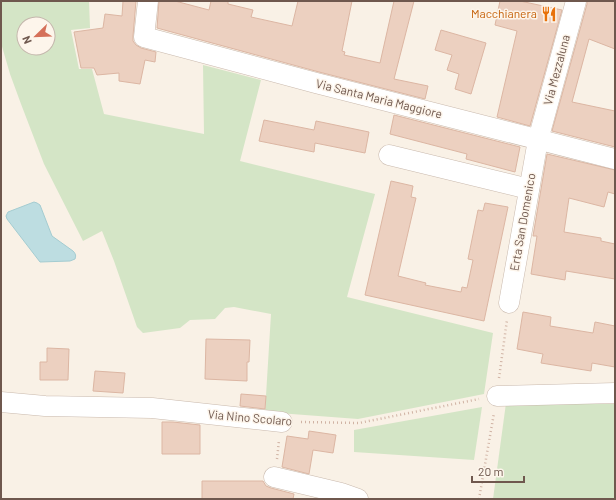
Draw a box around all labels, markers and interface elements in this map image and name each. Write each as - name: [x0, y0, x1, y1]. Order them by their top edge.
- restaurant icon: Macchianera: [540, 5, 558, 23]
- place label: Macchianera: [471, 6, 537, 20]
- north arrow: [16, 16, 56, 56]
- street label: Via Mezzaluna: [540, 33, 572, 106]
- text: N: [19, 34, 34, 46]
- street label: Via Santa Maria Maggiore: [315, 76, 444, 121]
- street label: Erta San Domenico: [507, 172, 538, 272]
- street label: Via Nino Scolaro: [207, 406, 293, 428]
- scale bar: [472, 458, 524, 484]
- text: 20 m: [478, 464, 504, 478]

